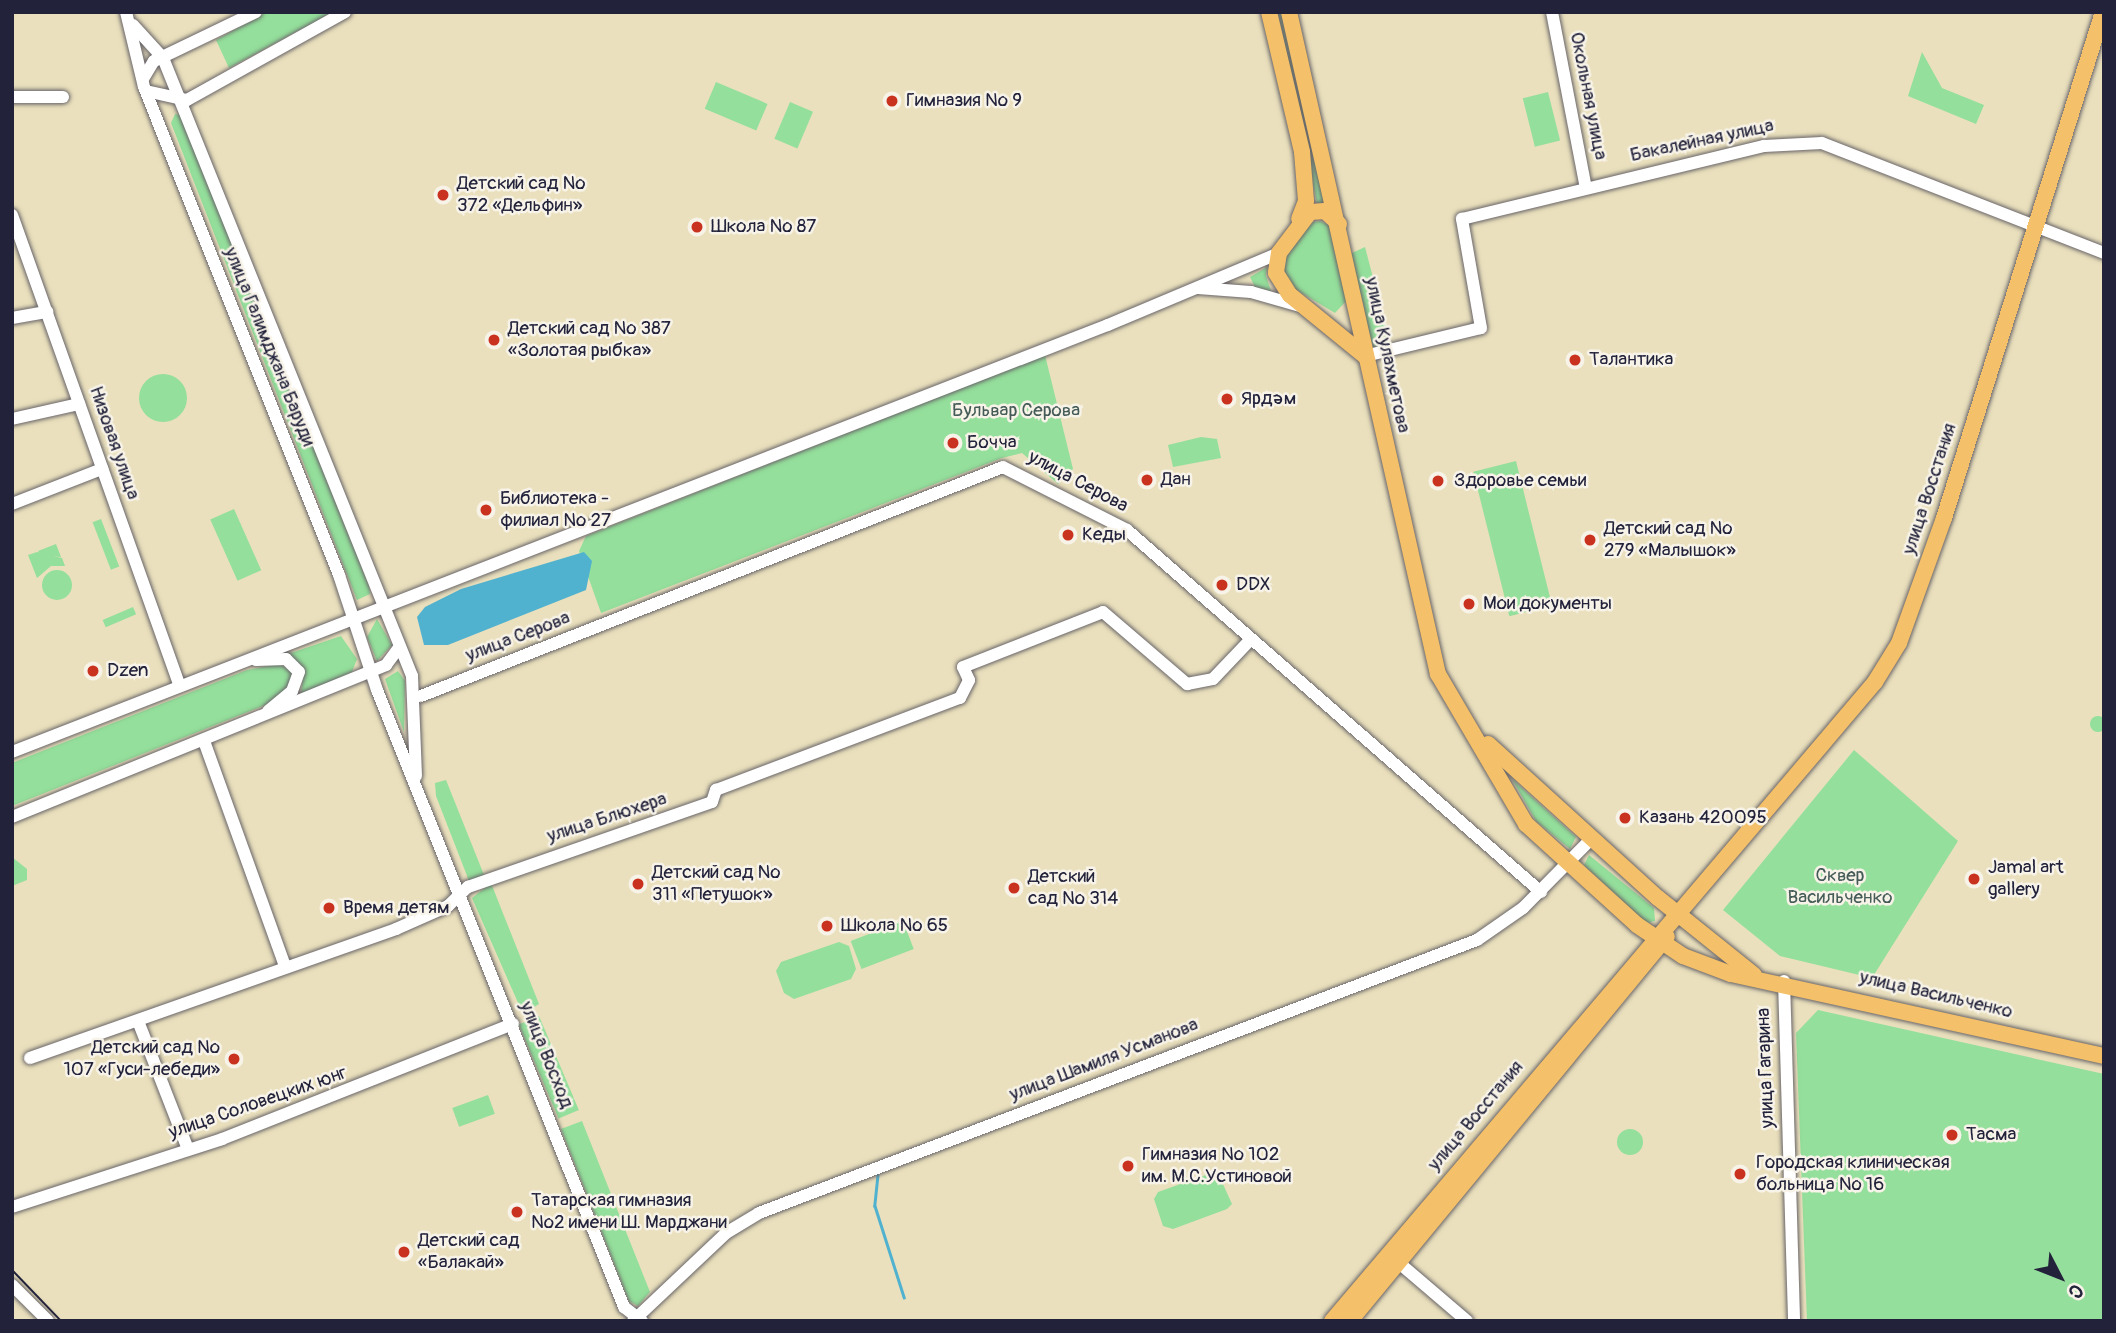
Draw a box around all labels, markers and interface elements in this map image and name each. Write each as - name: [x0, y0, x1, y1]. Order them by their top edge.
- street label: Окольная улица: [1564, 30, 1612, 162]
- place label: Гимназия № 9: [906, 90, 1022, 112]
- marker: Гимназия № 9: [884, 93, 900, 109]
- street label: Бакалейная улица: [1628, 115, 1776, 167]
- place label: Детский сад № 372 «Дельфин»: [457, 173, 585, 217]
- marker: Детский сад № 372 «Дельфин»: [435, 187, 451, 203]
- place label: Школа № 87: [711, 216, 816, 238]
- marker: Школа № 87: [689, 219, 705, 235]
- street label: улица Галимджана Баруди: [219, 244, 319, 450]
- street label: улица Кулахметова: [1359, 275, 1415, 435]
- place label: Детский сад № 387 «Золотая рыбка»: [508, 318, 671, 362]
- marker: Детский сад № 387 «Золотая рыбка»: [486, 332, 502, 348]
- place label: Талантика: [1589, 349, 1673, 371]
- marker: Талантика: [1567, 352, 1583, 368]
- street label: Низовая улица: [84, 383, 144, 503]
- place label: Ярдәм: [1241, 388, 1296, 410]
- marker: Ярдәм: [1219, 391, 1235, 407]
- park label: Бульвар Серова: [952, 400, 1080, 422]
- street label: улица Восстания: [1898, 421, 1962, 557]
- place label: Бочча: [967, 432, 1017, 454]
- marker: Бочча: [945, 435, 961, 451]
- street label: улица Серова: [1024, 446, 1132, 518]
- place label: Дан: [1161, 469, 1191, 491]
- place label: Здоровье семьи: [1454, 470, 1586, 492]
- marker: Здоровье семьи: [1428, 471, 1448, 491]
- marker: Дан: [1139, 472, 1155, 488]
- place label: Библиотека - филиал № 27: [500, 488, 611, 532]
- marker: Библиотека - филиал № 27: [478, 502, 494, 518]
- place label: Детский сад № 279 «Малышок»: [1604, 518, 1736, 562]
- place label: Кеды: [1082, 524, 1126, 546]
- marker: Кеды: [1060, 527, 1076, 543]
- marker: Детский сад № 279 «Малышок»: [1582, 532, 1598, 548]
- place label: DDX: [1236, 574, 1271, 596]
- marker: DDX: [1214, 577, 1230, 593]
- place label: Мои документы: [1483, 593, 1612, 615]
- marker: Мои документы: [1461, 596, 1477, 612]
- street label: улица Серова: [463, 607, 573, 667]
- place label: Dzen: [107, 660, 149, 682]
- marker: Dzen: [85, 663, 101, 679]
- street label: улица Блюхера: [544, 788, 670, 848]
- place label: Казань 420095: [1639, 807, 1767, 829]
- marker: Казань 420095: [1617, 810, 1633, 826]
- place label: Jamal art gallery: [1988, 857, 2064, 901]
- place label: Детский сад № 311 «Петушок»: [652, 862, 780, 906]
- park label: Сквер Васильченко: [1788, 865, 1892, 909]
- place label: Детский сад № 314: [1028, 866, 1118, 910]
- marker: Jamal art gallery: [1966, 871, 1982, 887]
- marker: Детский сад № 311 «Петушок»: [630, 876, 646, 892]
- marker: Детский сад № 314: [1006, 880, 1022, 896]
- place label: Время детям: [343, 897, 449, 919]
- marker: Время детям: [321, 900, 337, 916]
- place label: Школа № 65: [841, 915, 948, 937]
- marker: Школа № 65: [819, 918, 835, 934]
- street label: улица Васильченко: [1857, 966, 2015, 1024]
- street label: улица Восход: [514, 998, 578, 1112]
- street label: улица Гагарина: [1753, 1007, 1779, 1129]
- street label: улица Шамиля Усманова: [1007, 1014, 1201, 1106]
- place label: Детский сад № 107 «Гуси-лебеди»: [63, 1037, 220, 1081]
- marker: Детский сад № 107 «Гуси-лебеди»: [226, 1051, 242, 1067]
- street label: улица Восстания: [1423, 1056, 1529, 1176]
- street label: улица Соловецких юнг: [166, 1062, 350, 1144]
- place label: Тасма: [1966, 1124, 2016, 1146]
- marker: Тасма: [1944, 1127, 1960, 1143]
- place label: Гимназия № 102 им. М.С.Устиновой: [1142, 1144, 1292, 1188]
- place label: Городская клиническая больница № 16: [1756, 1152, 1950, 1196]
- marker: Гимназия № 102 им. М.С.Устиновой: [1120, 1158, 1136, 1174]
- marker: Городская клиническая больница № 16: [1730, 1164, 1750, 1184]
- place label: Татарская гимназия №2 имени Ш. Марджани: [531, 1190, 727, 1234]
- marker: Татарская гимназия №2 имени Ш. Марджани: [509, 1204, 525, 1220]
- place label: Детский сад «Балакай»: [418, 1230, 519, 1274]
- north arrow: [2025, 1242, 2095, 1312]
- marker: Детский сад «Балакай»: [396, 1244, 412, 1260]
- text: С: [2063, 1279, 2088, 1303]

